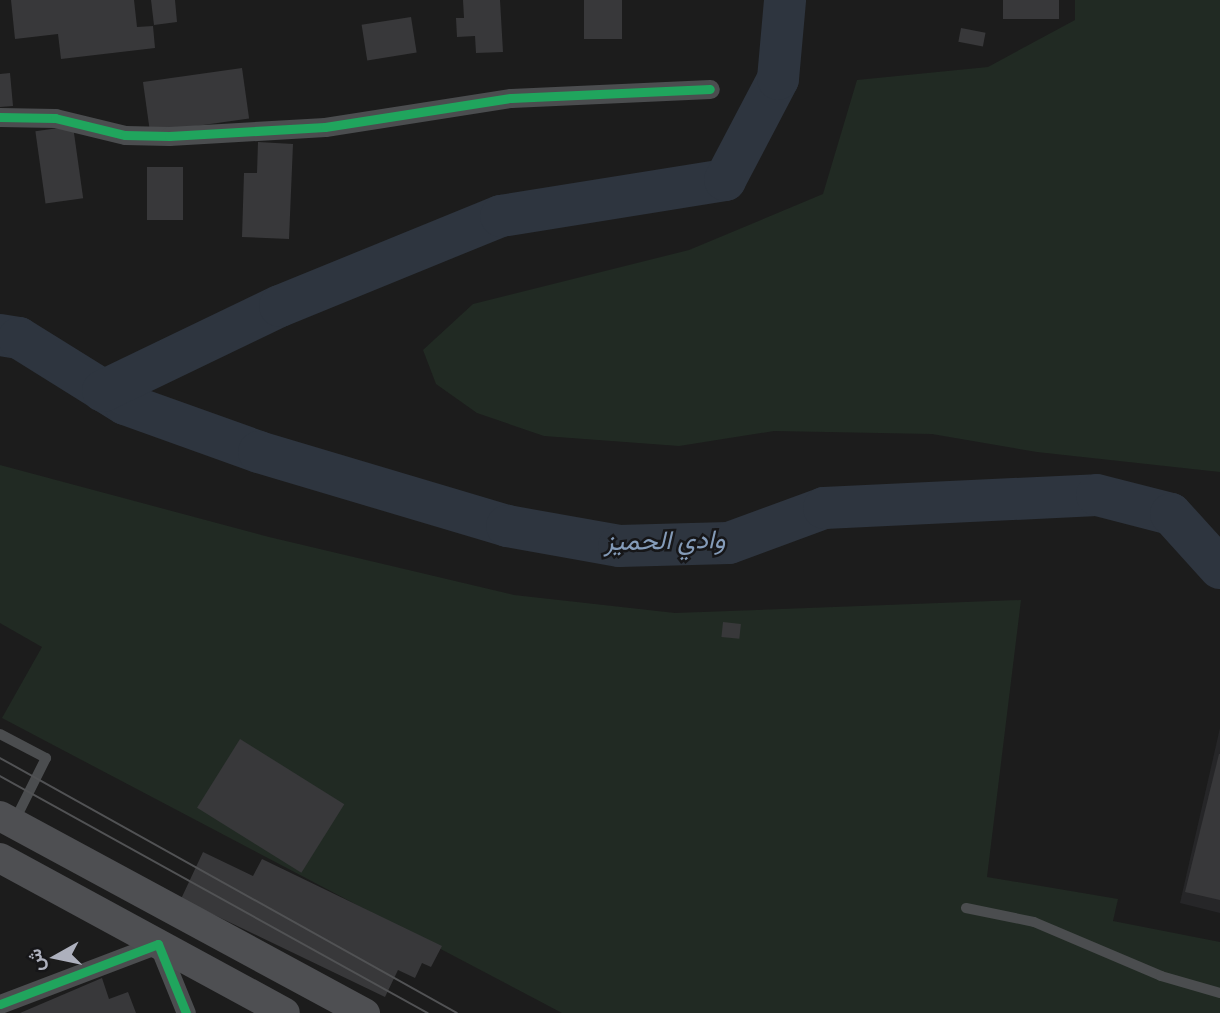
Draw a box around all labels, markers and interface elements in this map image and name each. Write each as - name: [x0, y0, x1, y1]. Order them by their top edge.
- water label: وادي الحميز: [604, 523, 726, 557]
- north arrow: [21, 922, 91, 992]
- text: ش: [22, 947, 48, 973]

